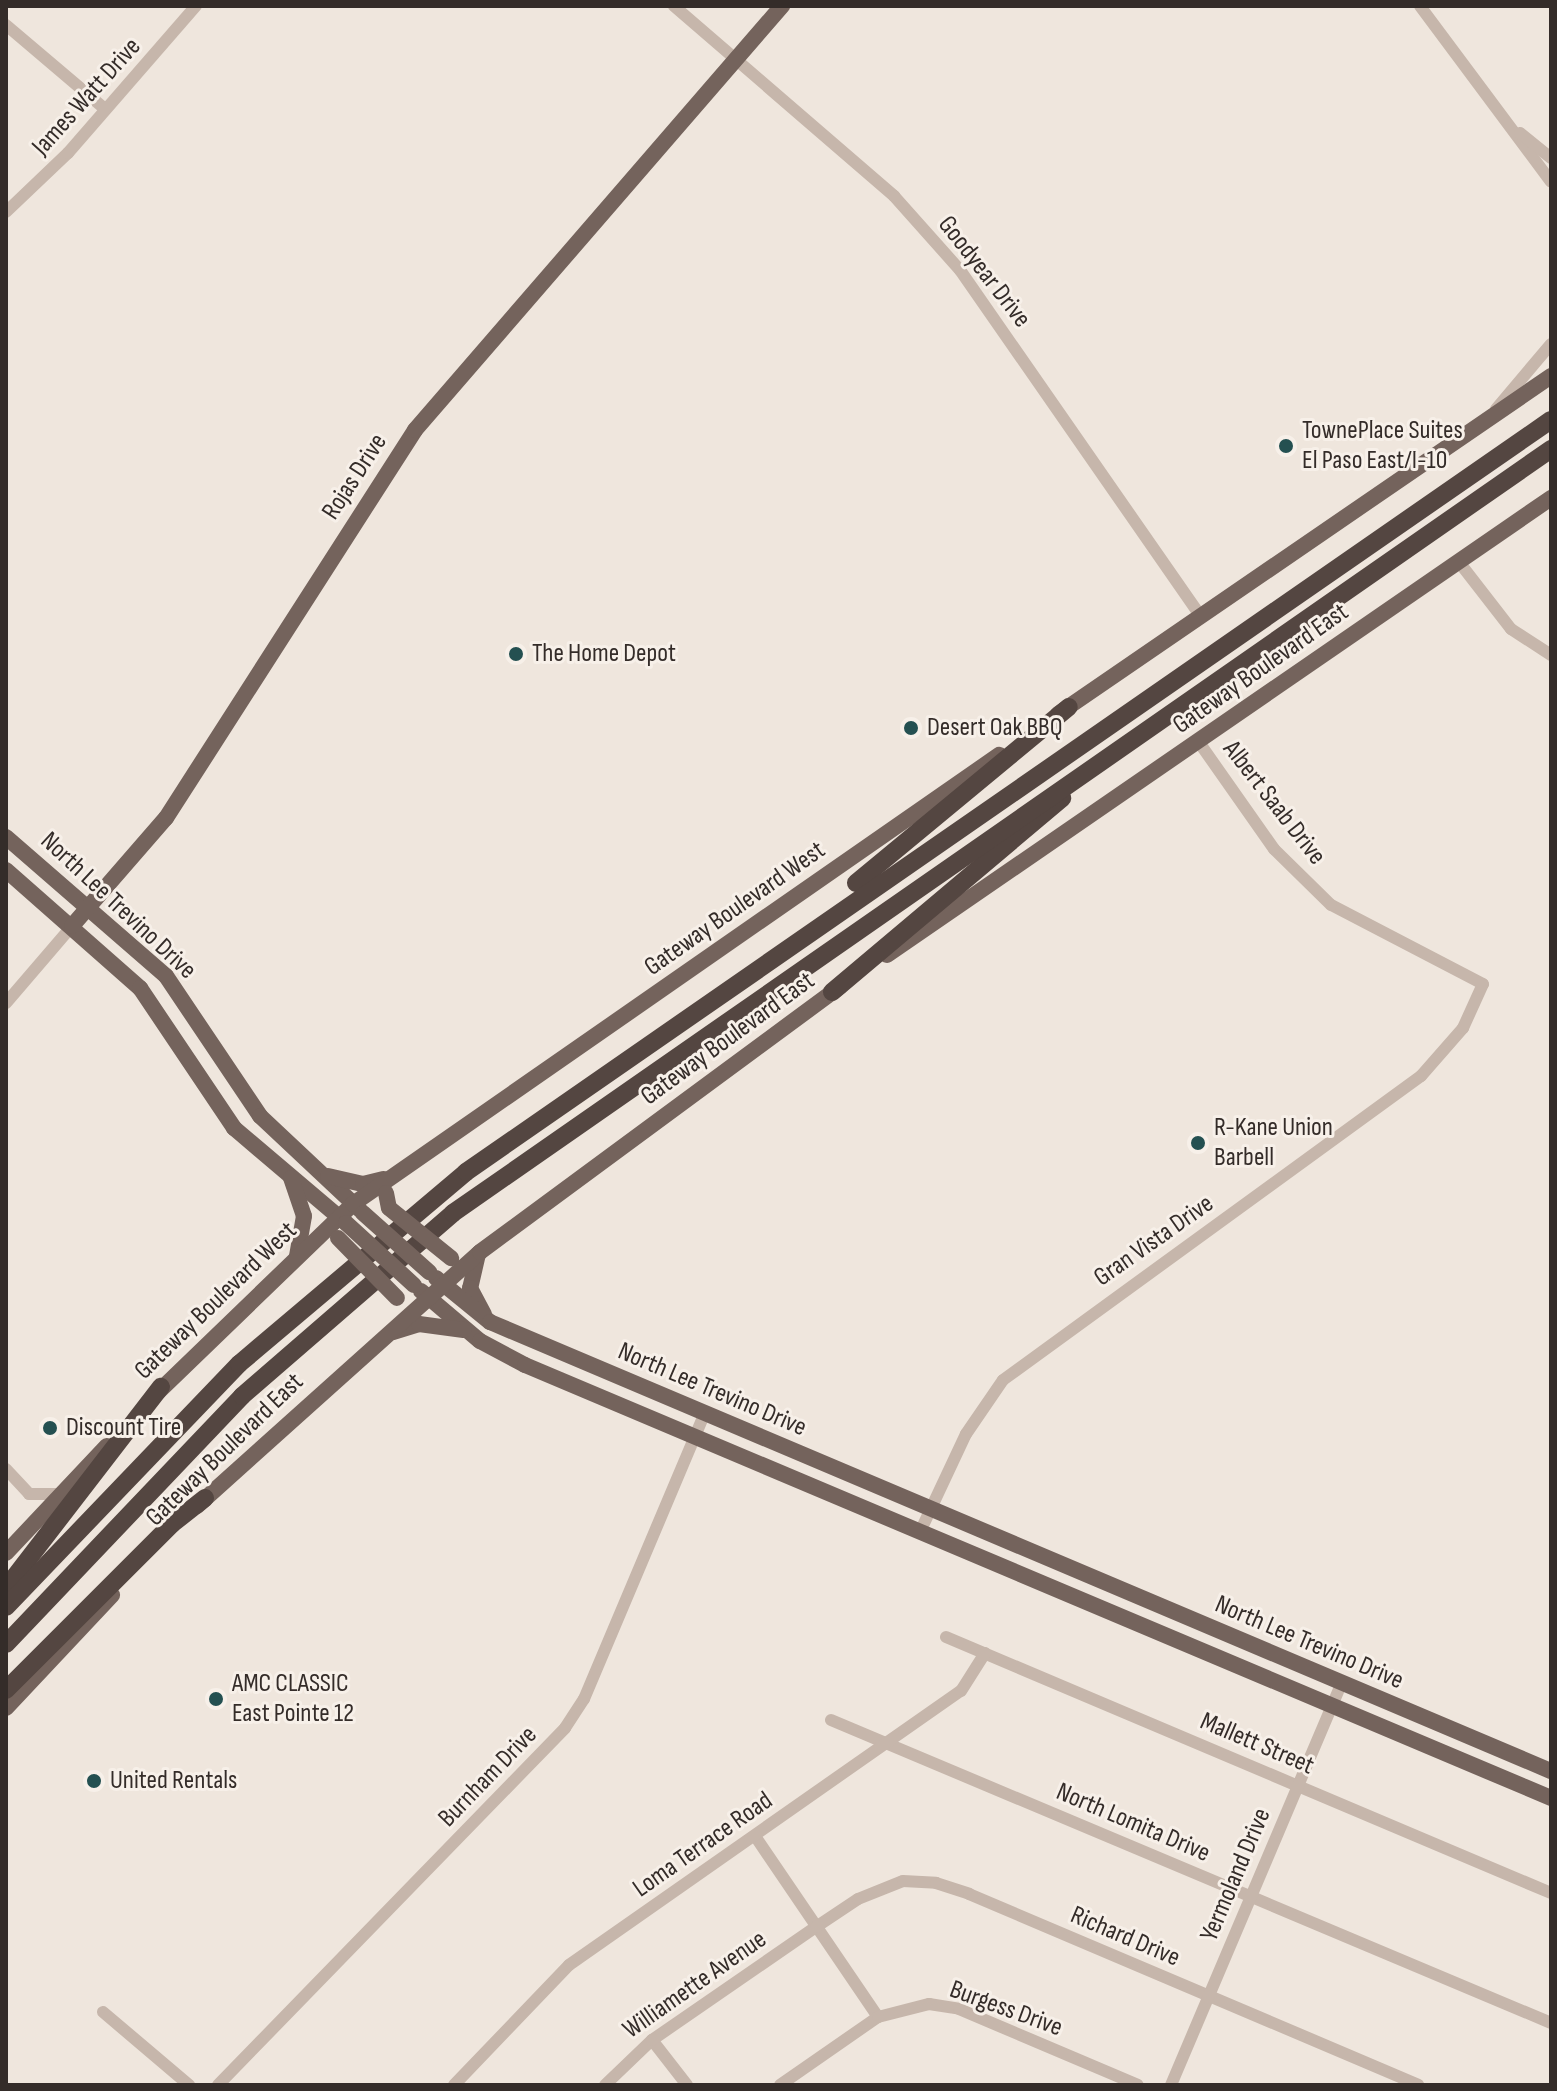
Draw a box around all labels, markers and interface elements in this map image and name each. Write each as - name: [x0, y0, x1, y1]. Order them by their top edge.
- street label: James Watt Drive: [26, 32, 148, 162]
- street label: Goodyear Drive: [931, 210, 1037, 334]
- place label: TownePlace Suites El Paso East/I-10: [1302, 415, 1463, 476]
- street label: Rojas Drive: [316, 428, 394, 526]
- marker: TownePlace Suites El Paso East/I-10: [1277, 437, 1295, 455]
- street label: Gateway Boulevard East: [1167, 597, 1355, 741]
- place label: The Home Depot: [532, 638, 676, 670]
- marker: The Home Depot: [507, 645, 525, 663]
- place label: Desert Oak BBQ: [927, 712, 1063, 744]
- marker: Desert Oak BBQ: [902, 719, 920, 737]
- street label: Albert Saab Drive: [1216, 735, 1332, 871]
- street label: North Lee Trevino Drive: [34, 826, 202, 986]
- street label: Gateway Boulevard West: [639, 835, 831, 983]
- street label: Gateway Boulevard East: [635, 966, 821, 1112]
- place label: R-Kane Union Barbell: [1214, 1112, 1333, 1174]
- marker: R-Kane Union Barbell: [1189, 1134, 1207, 1152]
- street label: Gran Vista Drive: [1088, 1188, 1220, 1294]
- street label: Gateway Boulevard West: [128, 1216, 304, 1386]
- street label: North Lee Trevino Drive: [613, 1336, 811, 1444]
- street label: Gateway Boulevard East: [140, 1367, 310, 1533]
- place label: Discount Tire: [66, 1412, 181, 1444]
- marker: Discount Tire: [41, 1419, 59, 1437]
- street label: North Lee Trevino Drive: [1210, 1589, 1408, 1697]
- place label: AMC CLASSIC East Pointe 12: [232, 1668, 354, 1730]
- marker: AMC CLASSIC East Pointe 12: [207, 1690, 225, 1708]
- street label: Mallett Street: [1196, 1706, 1318, 1782]
- street label: Burnham Drive: [432, 1720, 544, 1834]
- place label: United Rentals: [110, 1765, 237, 1797]
- marker: United Rentals: [85, 1772, 103, 1790]
- street label: North Lomita Drive: [1051, 1777, 1215, 1869]
- street label: Loma Terrace Road: [627, 1785, 779, 1905]
- street label: Yermoland Drive: [1194, 1804, 1278, 1946]
- street label: Richard Drive: [1066, 1900, 1184, 1974]
- street label: Williamette Avenue: [617, 1924, 773, 2046]
- street label: Burgess Drive: [945, 1974, 1067, 2044]

